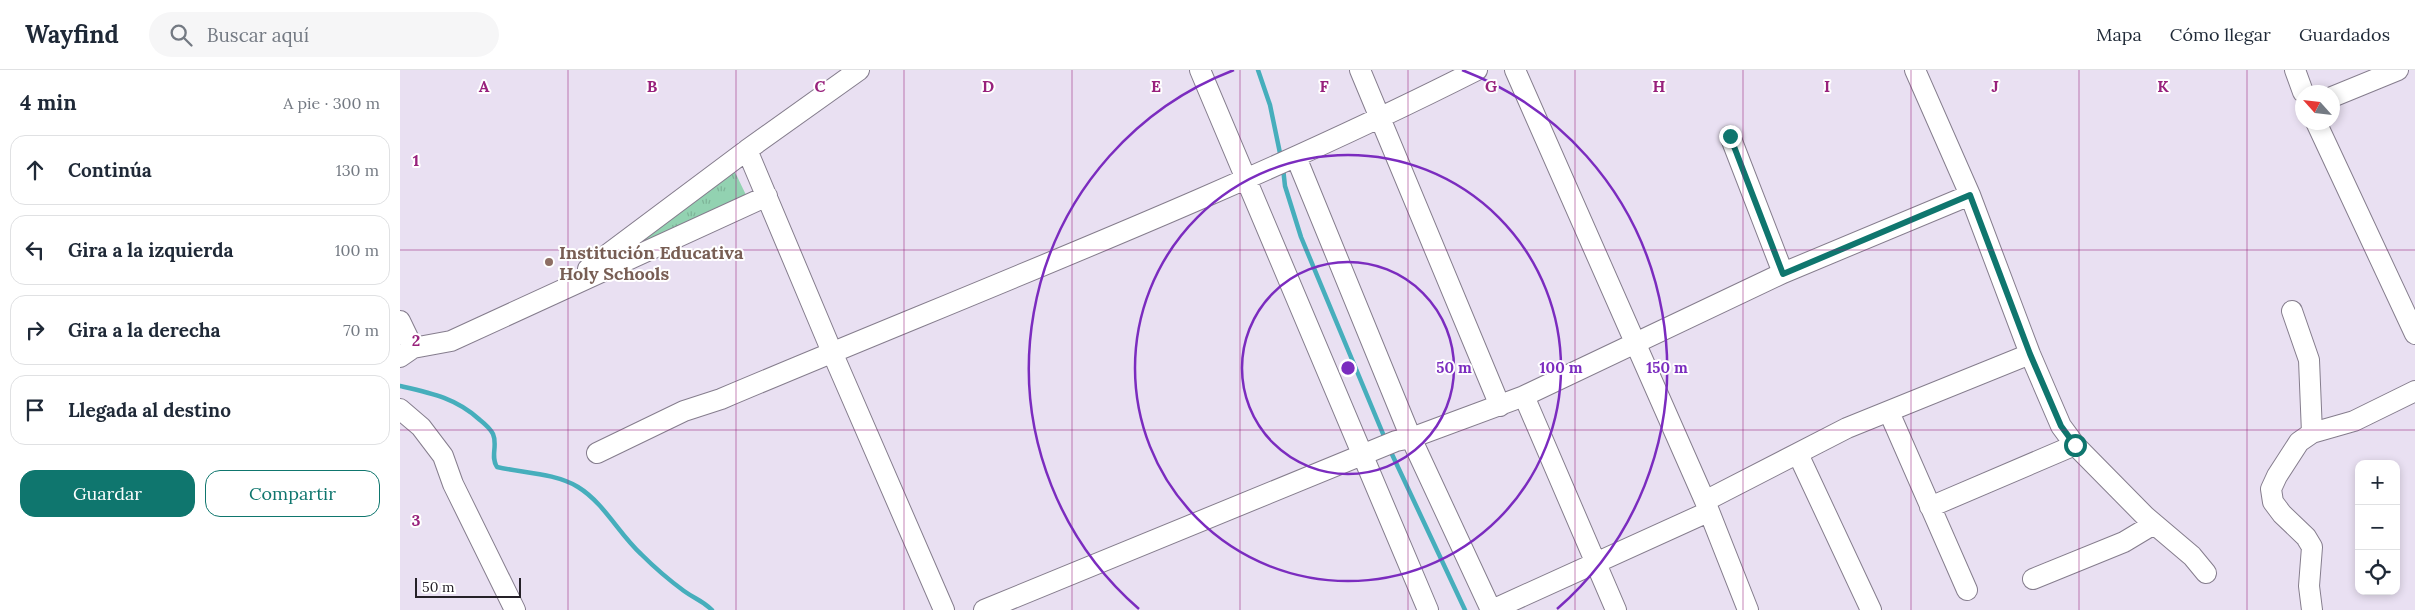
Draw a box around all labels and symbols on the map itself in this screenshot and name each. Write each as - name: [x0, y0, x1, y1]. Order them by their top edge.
- text: A: [479, 76, 490, 96]
- text: B: [647, 76, 658, 96]
- text: C: [814, 76, 826, 96]
- text: D: [982, 76, 994, 96]
- text: E: [1151, 76, 1161, 96]
- text: F: [1319, 76, 1329, 96]
- text: G: [1485, 76, 1497, 96]
- text: H: [1653, 76, 1666, 96]
- text: I: [1824, 76, 1830, 96]
- text: J: [1991, 76, 1999, 96]
- text: K: [2157, 76, 2169, 96]
- north arrow: [2295, 85, 2340, 130]
- route end: [1719, 125, 1742, 148]
- text: 1: [413, 150, 419, 170]
- place label: Institución Educativa Holy Schools: [559, 241, 744, 285]
- marker: Institución Educativa Holy Schools: [543, 256, 555, 268]
- text: 2: [412, 330, 420, 350]
- text: 50 m: [1436, 358, 1472, 377]
- text: 100 m: [1540, 358, 1583, 377]
- text: 150 m: [1646, 358, 1688, 377]
- centre of rings: [1339, 359, 1357, 377]
- route start: [2064, 434, 2087, 457]
- text: 3: [412, 510, 421, 530]
- scale bar: [415, 575, 521, 598]

